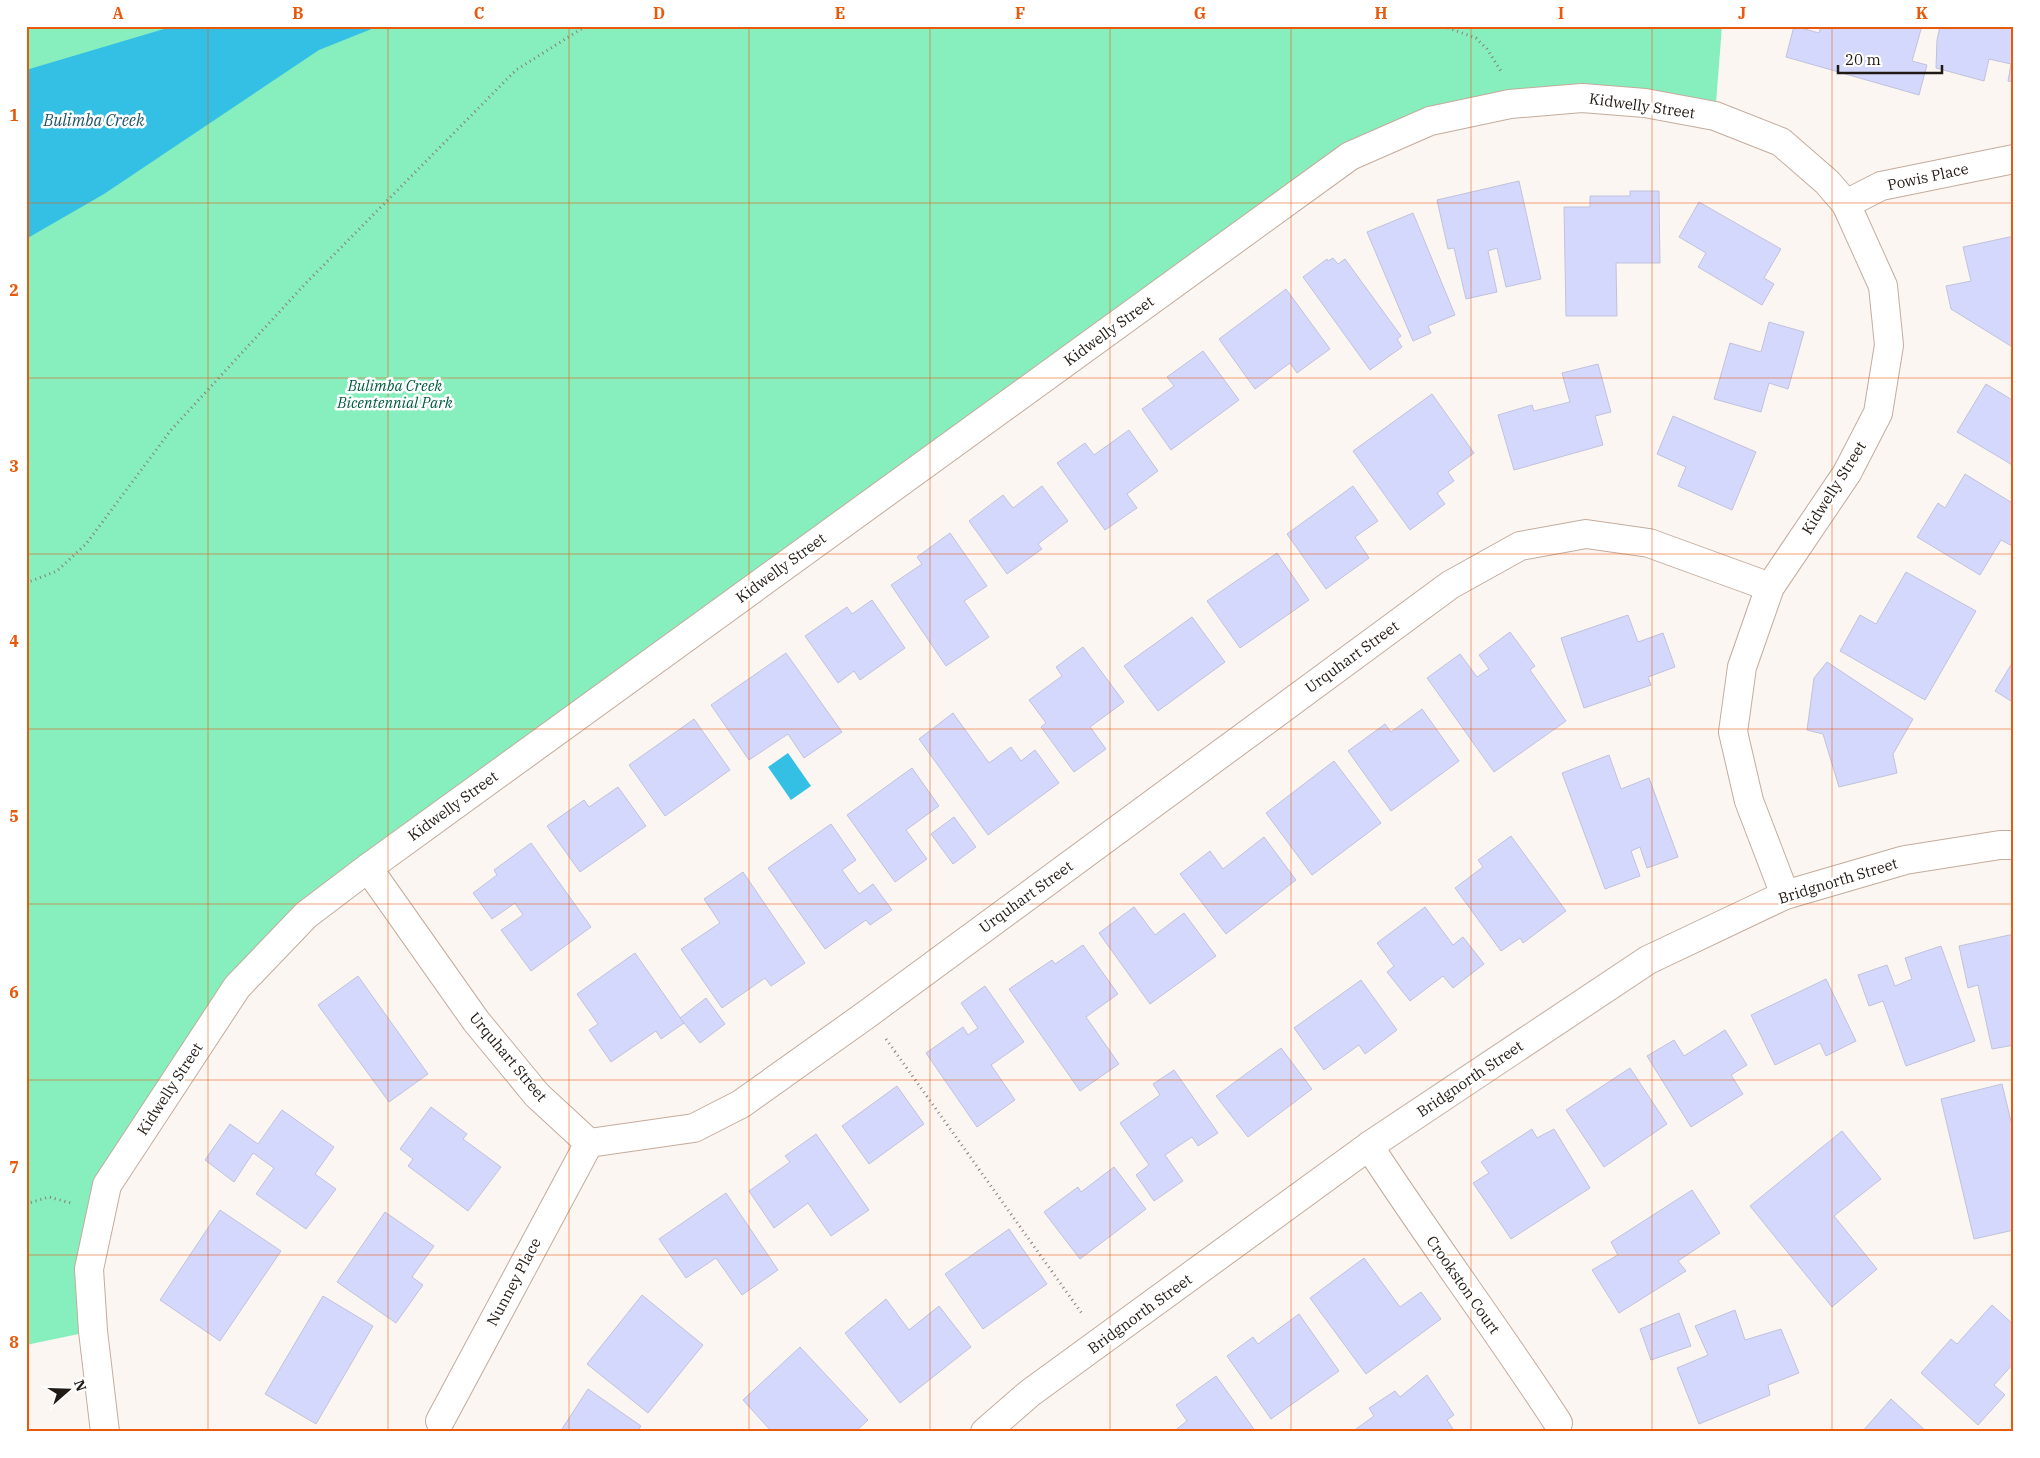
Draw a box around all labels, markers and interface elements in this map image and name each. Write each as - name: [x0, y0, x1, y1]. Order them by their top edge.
- text: A: [112, 3, 124, 23]
- text: B: [292, 3, 304, 23]
- text: C: [474, 3, 484, 23]
- text: D: [653, 3, 665, 23]
- text: E: [835, 3, 845, 23]
- text: F: [1015, 3, 1025, 23]
- text: G: [1194, 3, 1206, 23]
- text: H: [1375, 3, 1388, 23]
- text: I: [1558, 3, 1564, 23]
- text: J: [1738, 3, 1746, 23]
- text: K: [1916, 3, 1929, 23]
- scale bar: [1838, 42, 1941, 74]
- text: 20 m: [1845, 50, 1881, 69]
- street label: Kidwelly Street: [1588, 89, 1696, 122]
- text: 1: [9, 105, 19, 125]
- water label: Bulimba Creek: [43, 110, 145, 130]
- street label: Powis Place: [1886, 159, 1970, 194]
- text: 2: [9, 280, 19, 300]
- street label: Kidwelly Street: [1060, 292, 1157, 370]
- park label: Bulimba Creek Bicentennial Park: [336, 376, 453, 412]
- street label: Kidwelly Street: [1797, 437, 1870, 538]
- text: 3: [9, 456, 19, 476]
- street label: Kidwelly Street: [732, 529, 829, 607]
- street label: Urquhart Street: [1301, 616, 1402, 697]
- text: 4: [9, 631, 19, 651]
- street label: Kidwelly Street: [404, 767, 501, 845]
- text: 5: [9, 806, 19, 826]
- street label: Bridgnorth Street: [1776, 853, 1900, 908]
- street label: Urquhart Street: [975, 856, 1076, 937]
- text: 6: [9, 982, 19, 1002]
- street label: Urquhart Street: [465, 1008, 551, 1105]
- street label: Bridgnorth Street: [1413, 1036, 1526, 1121]
- street label: Kidwelly Street: [133, 1039, 207, 1139]
- text: 7: [9, 1157, 19, 1177]
- street label: Crookston Court: [1423, 1232, 1504, 1337]
- street label: Nunney Place: [482, 1234, 545, 1329]
- street label: Bridgnorth Street: [1084, 1270, 1195, 1358]
- text: 8: [9, 1332, 19, 1352]
- north arrow: [42, 1366, 92, 1416]
- text: N: [70, 1377, 91, 1394]

